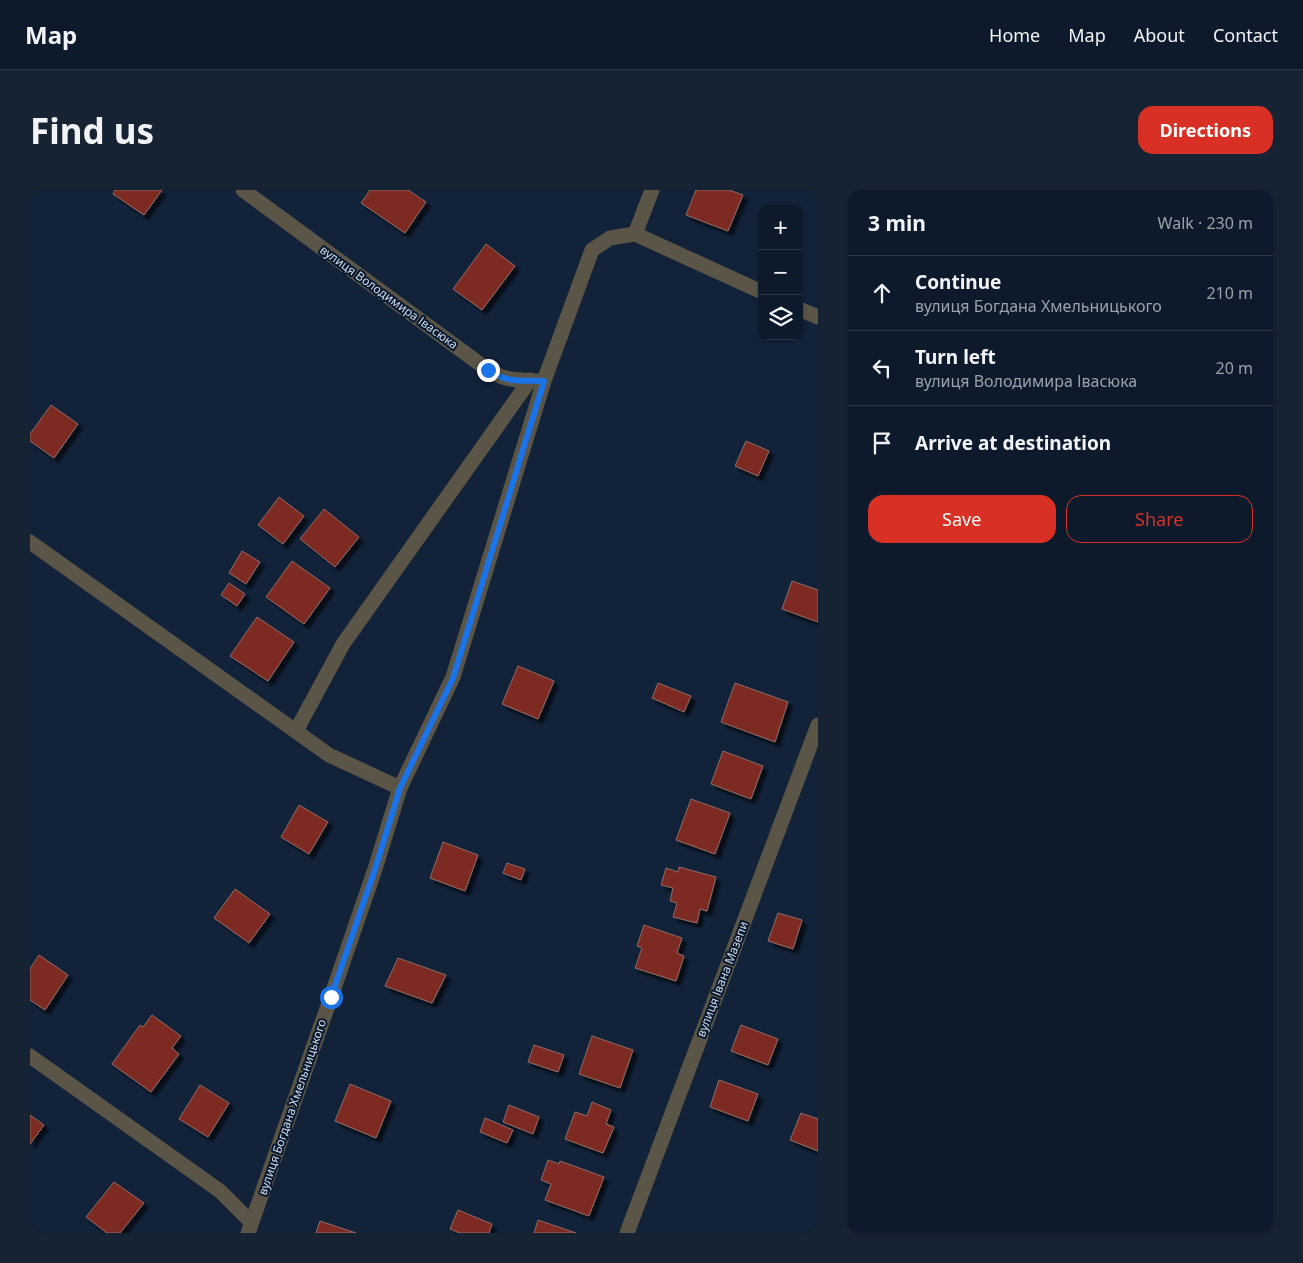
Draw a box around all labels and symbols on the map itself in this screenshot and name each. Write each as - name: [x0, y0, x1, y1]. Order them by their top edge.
- street label: вулиця Володимира Івасюка: [317, 241, 461, 353]
- route end: [477, 359, 500, 382]
- street label: вулиця Івана Мазепи: [692, 919, 752, 1039]
- route start: [320, 986, 343, 1009]
- street label: вулиця Богдана Хмельницького: [254, 1017, 330, 1197]

